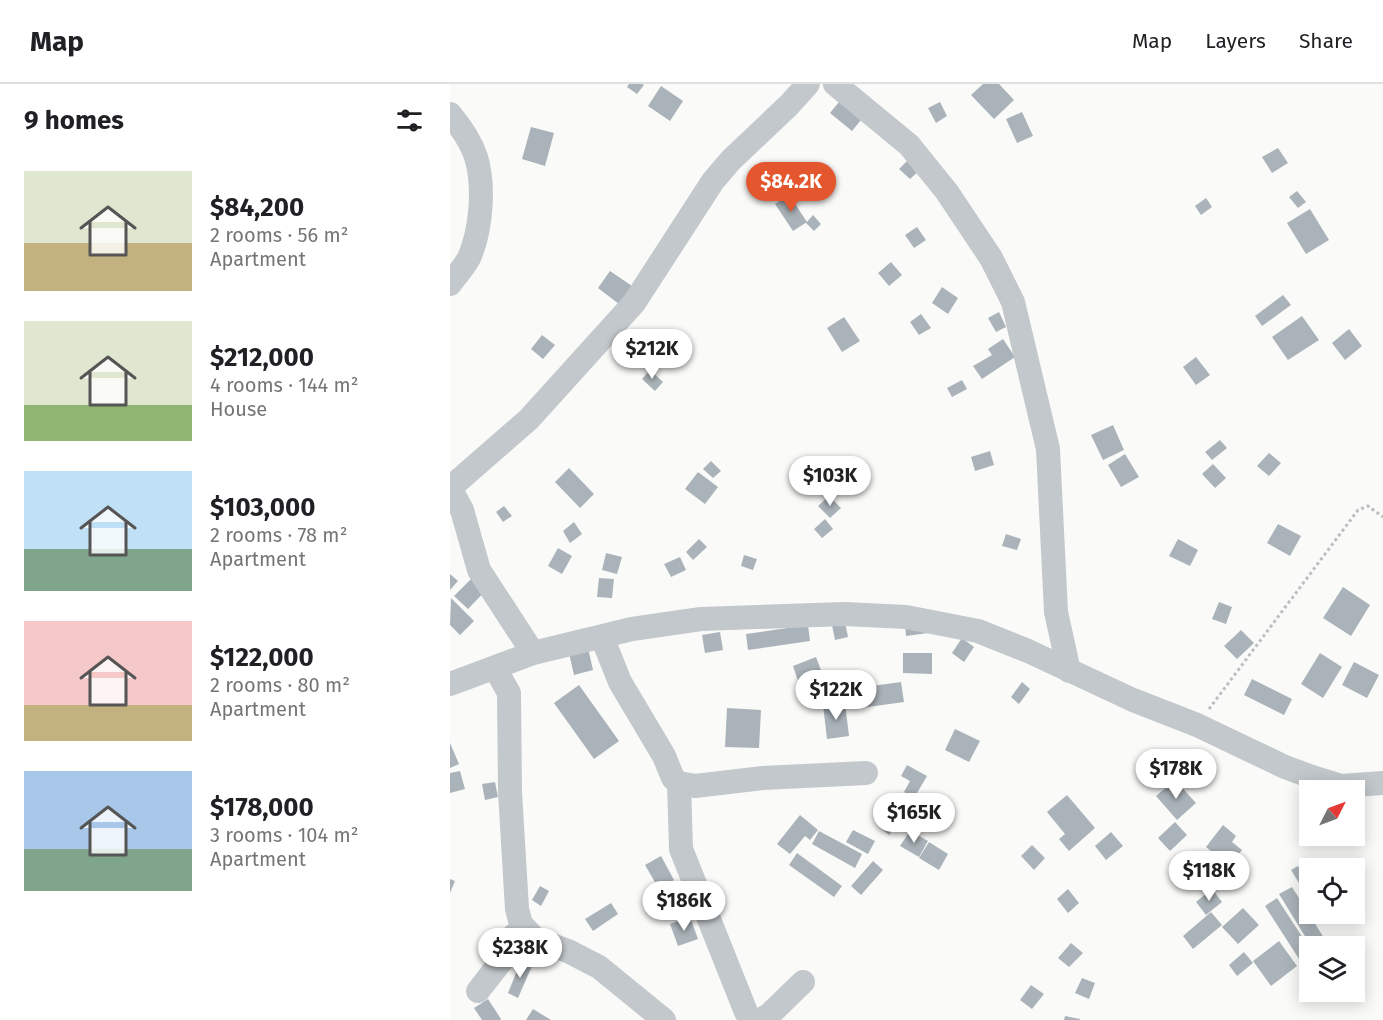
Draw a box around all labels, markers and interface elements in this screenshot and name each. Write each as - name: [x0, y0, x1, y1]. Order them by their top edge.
- text: Map: [30, 25, 84, 58]
- text: Map: [1132, 28, 1172, 54]
- text: Layers: [1205, 28, 1266, 54]
- text: Share: [1299, 28, 1353, 54]
- icon: filters: [393, 104, 426, 137]
- text: 9 homes: [24, 105, 124, 136]
- pin: $84.2K: [742, 162, 840, 213]
- text: $84.2K: [760, 169, 822, 193]
- text: $84,200: [210, 192, 304, 223]
- icon: home: [72, 195, 144, 267]
- text: 2 rooms · 56 m²: [210, 223, 349, 247]
- text: Apartment: [210, 247, 306, 271]
- pin: $212K: [610, 329, 694, 380]
- text: $212K: [626, 336, 678, 360]
- text: $212,000: [210, 342, 314, 373]
- icon: home: [72, 345, 144, 417]
- text: 4 rooms · 144 m²: [210, 373, 359, 397]
- text: House: [210, 397, 267, 421]
- pin: $103K: [788, 456, 872, 507]
- text: $103K: [803, 463, 857, 487]
- text: $103,000: [210, 492, 315, 523]
- icon: home: [72, 495, 144, 567]
- text: 2 rooms · 78 m²: [210, 523, 347, 547]
- text: Apartment: [210, 547, 306, 571]
- text: $122,000: [210, 642, 314, 673]
- icon: home: [72, 645, 144, 717]
- pin: $122K: [794, 670, 878, 721]
- text: 2 rooms · 80 m²: [210, 673, 350, 697]
- text: $122K: [810, 677, 862, 701]
- text: Apartment: [210, 697, 306, 721]
- pin: $178K: [1134, 749, 1218, 800]
- text: $178K: [1150, 756, 1202, 780]
- north arrow: [1299, 780, 1365, 846]
- map controls: [1299, 780, 1365, 1002]
- text: $178,000: [210, 792, 314, 823]
- pin: $165K: [872, 793, 956, 844]
- icon: home: [72, 795, 144, 867]
- text: $165K: [887, 800, 941, 824]
- text: 3 rooms · 104 m²: [210, 823, 358, 847]
- text: Apartment: [210, 847, 306, 871]
- pin: $118K: [1167, 851, 1251, 902]
- text: $118K: [1183, 858, 1235, 882]
- button: locate: [1299, 858, 1365, 924]
- pin: $186K: [642, 881, 726, 932]
- text: $186K: [656, 888, 712, 912]
- pin: $238K: [478, 928, 562, 979]
- text: $238K: [492, 935, 548, 959]
- button: layers: [1299, 936, 1365, 1002]

